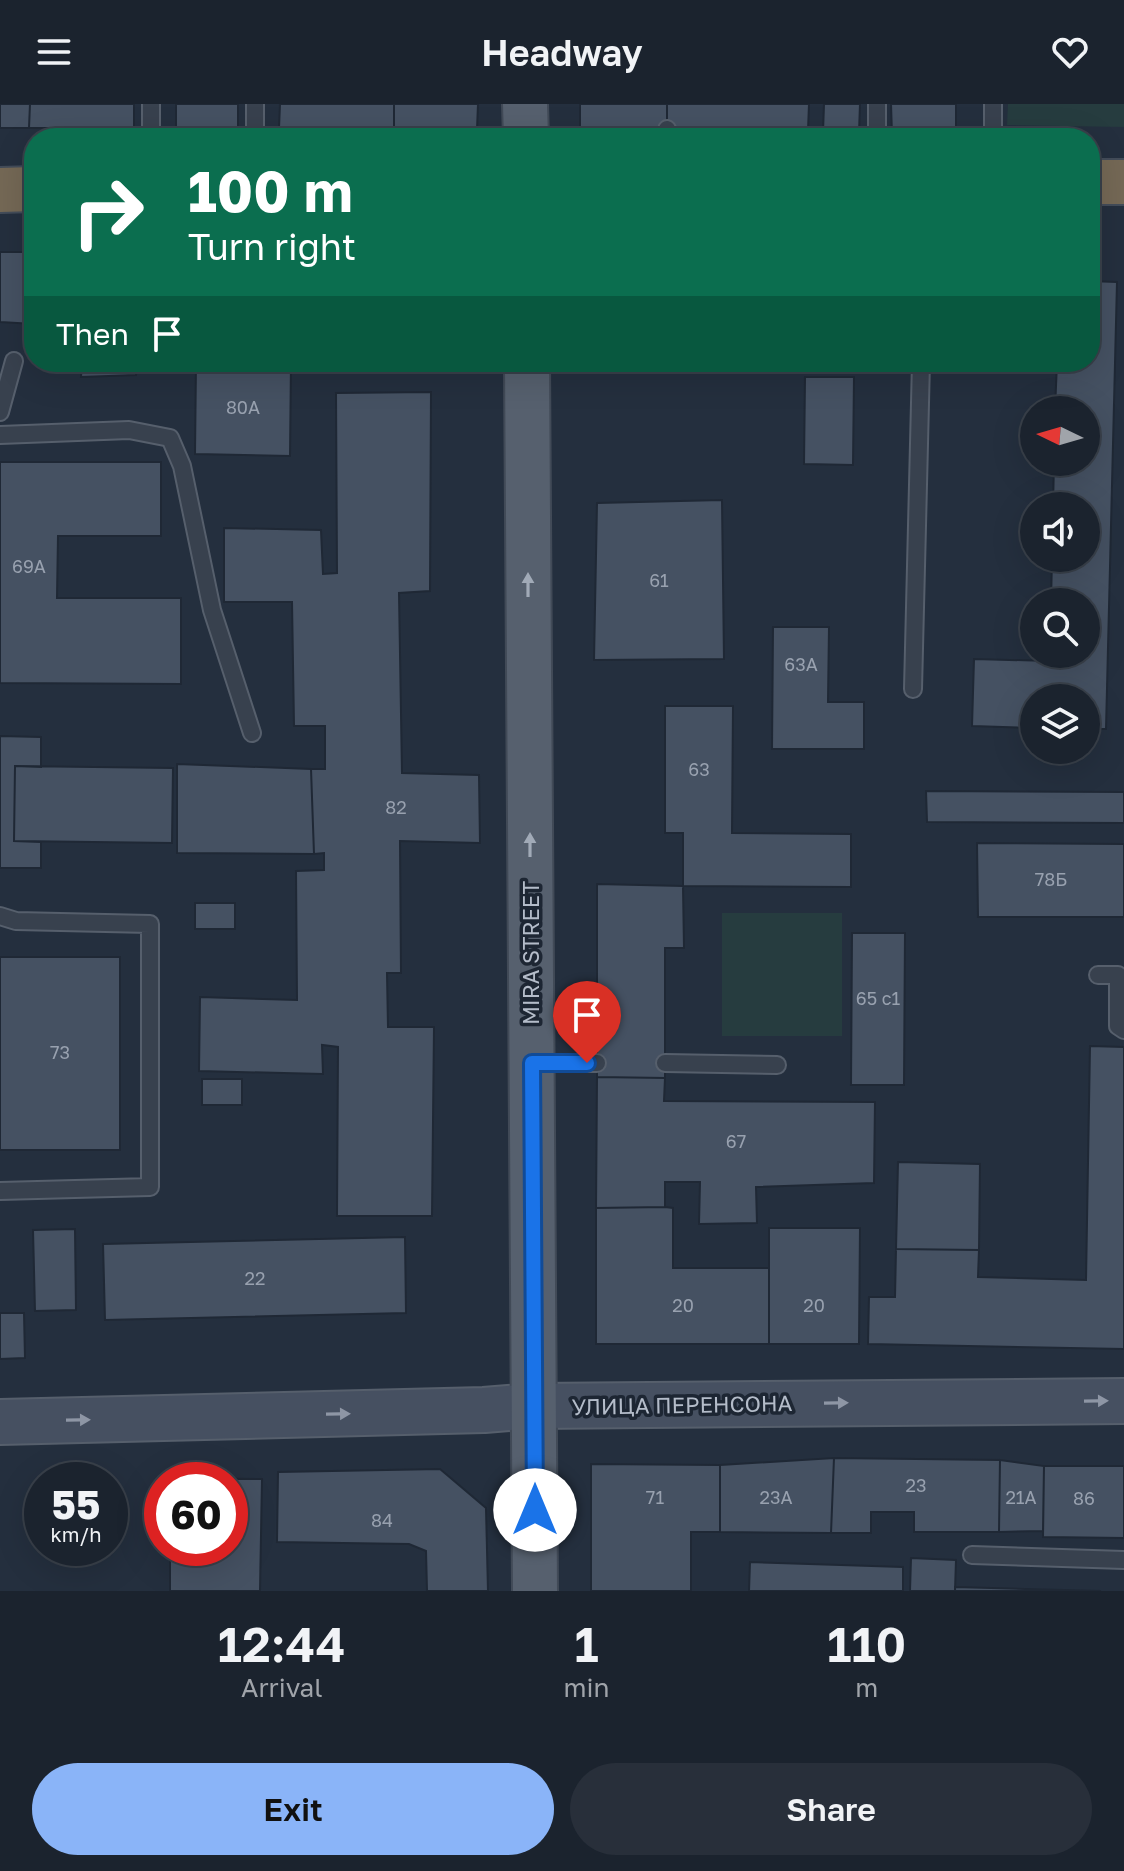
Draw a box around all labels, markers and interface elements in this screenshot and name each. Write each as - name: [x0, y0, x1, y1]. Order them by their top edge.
- icon: menu: [32, 30, 76, 74]
- icon: heart: [1048, 30, 1092, 74]
- text: Headway: [481, 31, 643, 74]
- text: 100 m: [188, 157, 353, 224]
- icon: right: [56, 160, 160, 264]
- text: Turn right: [188, 225, 356, 268]
- icon: arrive: [145, 312, 189, 356]
- text: Then: [56, 316, 129, 352]
- house number: 80А: [226, 396, 260, 418]
- north arrow: [1020, 396, 1100, 476]
- map controls: [1020, 396, 1100, 764]
- button: sound: [1020, 492, 1100, 572]
- house number: 69А: [12, 555, 46, 577]
- house number: 61: [649, 569, 669, 591]
- one-way arrow: [522, 572, 535, 597]
- button: search: [1020, 588, 1100, 668]
- house number: 63А: [784, 653, 818, 675]
- button: layers: [1020, 684, 1100, 764]
- house number: 63: [688, 758, 710, 780]
- house number: 82: [385, 796, 407, 818]
- one-way arrow: [524, 832, 536, 857]
- house number: 78Б: [1035, 868, 1067, 890]
- street label: MIRA STREET: [517, 881, 544, 1025]
- pin: [553, 981, 621, 1063]
- house number: 65 с1: [856, 987, 900, 1009]
- icon: arrive: [565, 993, 609, 1037]
- house number: 73: [50, 1041, 70, 1063]
- house number: 67: [726, 1130, 746, 1152]
- house number: 22: [245, 1267, 265, 1289]
- house number: 20: [672, 1294, 694, 1316]
- house number: 20: [803, 1294, 825, 1316]
- street label: УЛИЦА ПЕРЕНСОНА: [571, 1389, 793, 1420]
- one-way arrow: [1084, 1395, 1109, 1407]
- one-way arrow: [824, 1397, 849, 1410]
- one-way arrow: [326, 1407, 351, 1420]
- one-way arrow: [66, 1414, 91, 1426]
- speed limit sign: 60: [144, 1462, 248, 1566]
- position arrow: [493, 1468, 577, 1552]
- house number: 23: [906, 1474, 926, 1496]
- text: 55: [52, 1480, 100, 1528]
- house number: 71: [646, 1486, 664, 1508]
- house number: 23А: [759, 1486, 793, 1508]
- house number: 21А: [1005, 1486, 1037, 1508]
- house number: 86: [1073, 1487, 1095, 1509]
- house number: 84: [371, 1509, 393, 1531]
- text: km/h: [51, 1522, 101, 1546]
- text: 12:44: [218, 1615, 346, 1673]
- text: 1: [574, 1615, 599, 1673]
- text: 110: [827, 1615, 906, 1673]
- text: Arrival: [241, 1672, 323, 1703]
- text: min: [564, 1672, 610, 1703]
- text: m: [855, 1672, 878, 1703]
- button: Exit: [32, 1763, 554, 1855]
- button: Share: [570, 1763, 1092, 1855]

